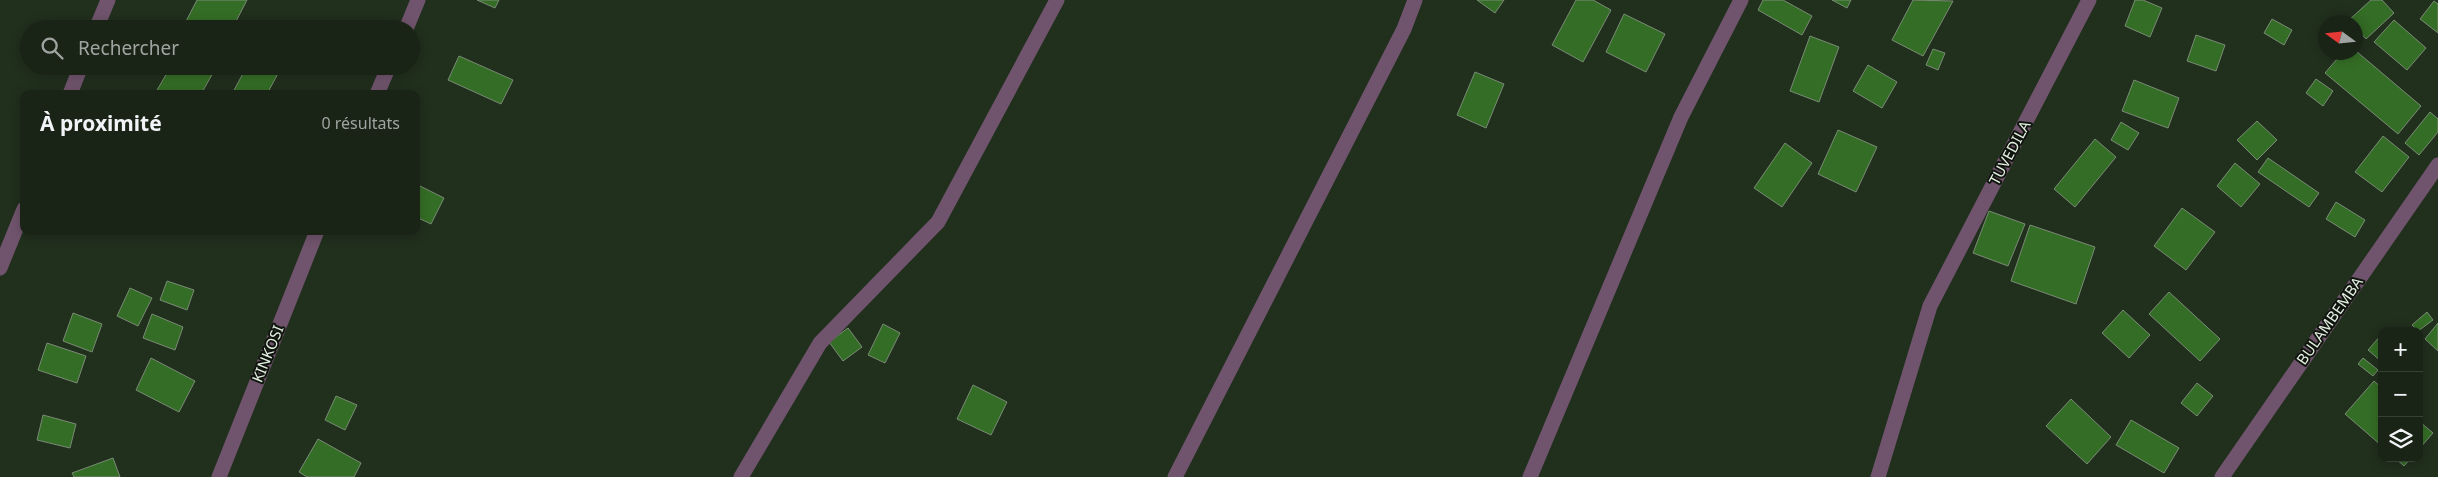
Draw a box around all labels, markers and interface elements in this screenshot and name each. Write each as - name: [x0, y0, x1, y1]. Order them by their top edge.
- north arrow: [2318, 15, 2363, 60]
- search box: [20, 20, 420, 75]
- icon: search: [38, 34, 66, 62]
- text: Rechercher: [78, 35, 179, 61]
- text: À proximité: [40, 109, 162, 137]
- text: 0 résultats: [322, 112, 400, 134]
- street label: TUVEDILA: [1984, 117, 2035, 188]
- street label: BULAMBEMBA: [2292, 272, 2367, 368]
- street label: KINKOSI: [247, 322, 288, 385]
- map controls: [2378, 327, 2423, 462]
- button: +: [2378, 327, 2423, 372]
- button: −: [2378, 372, 2423, 417]
- button: layers: [2378, 417, 2423, 462]

